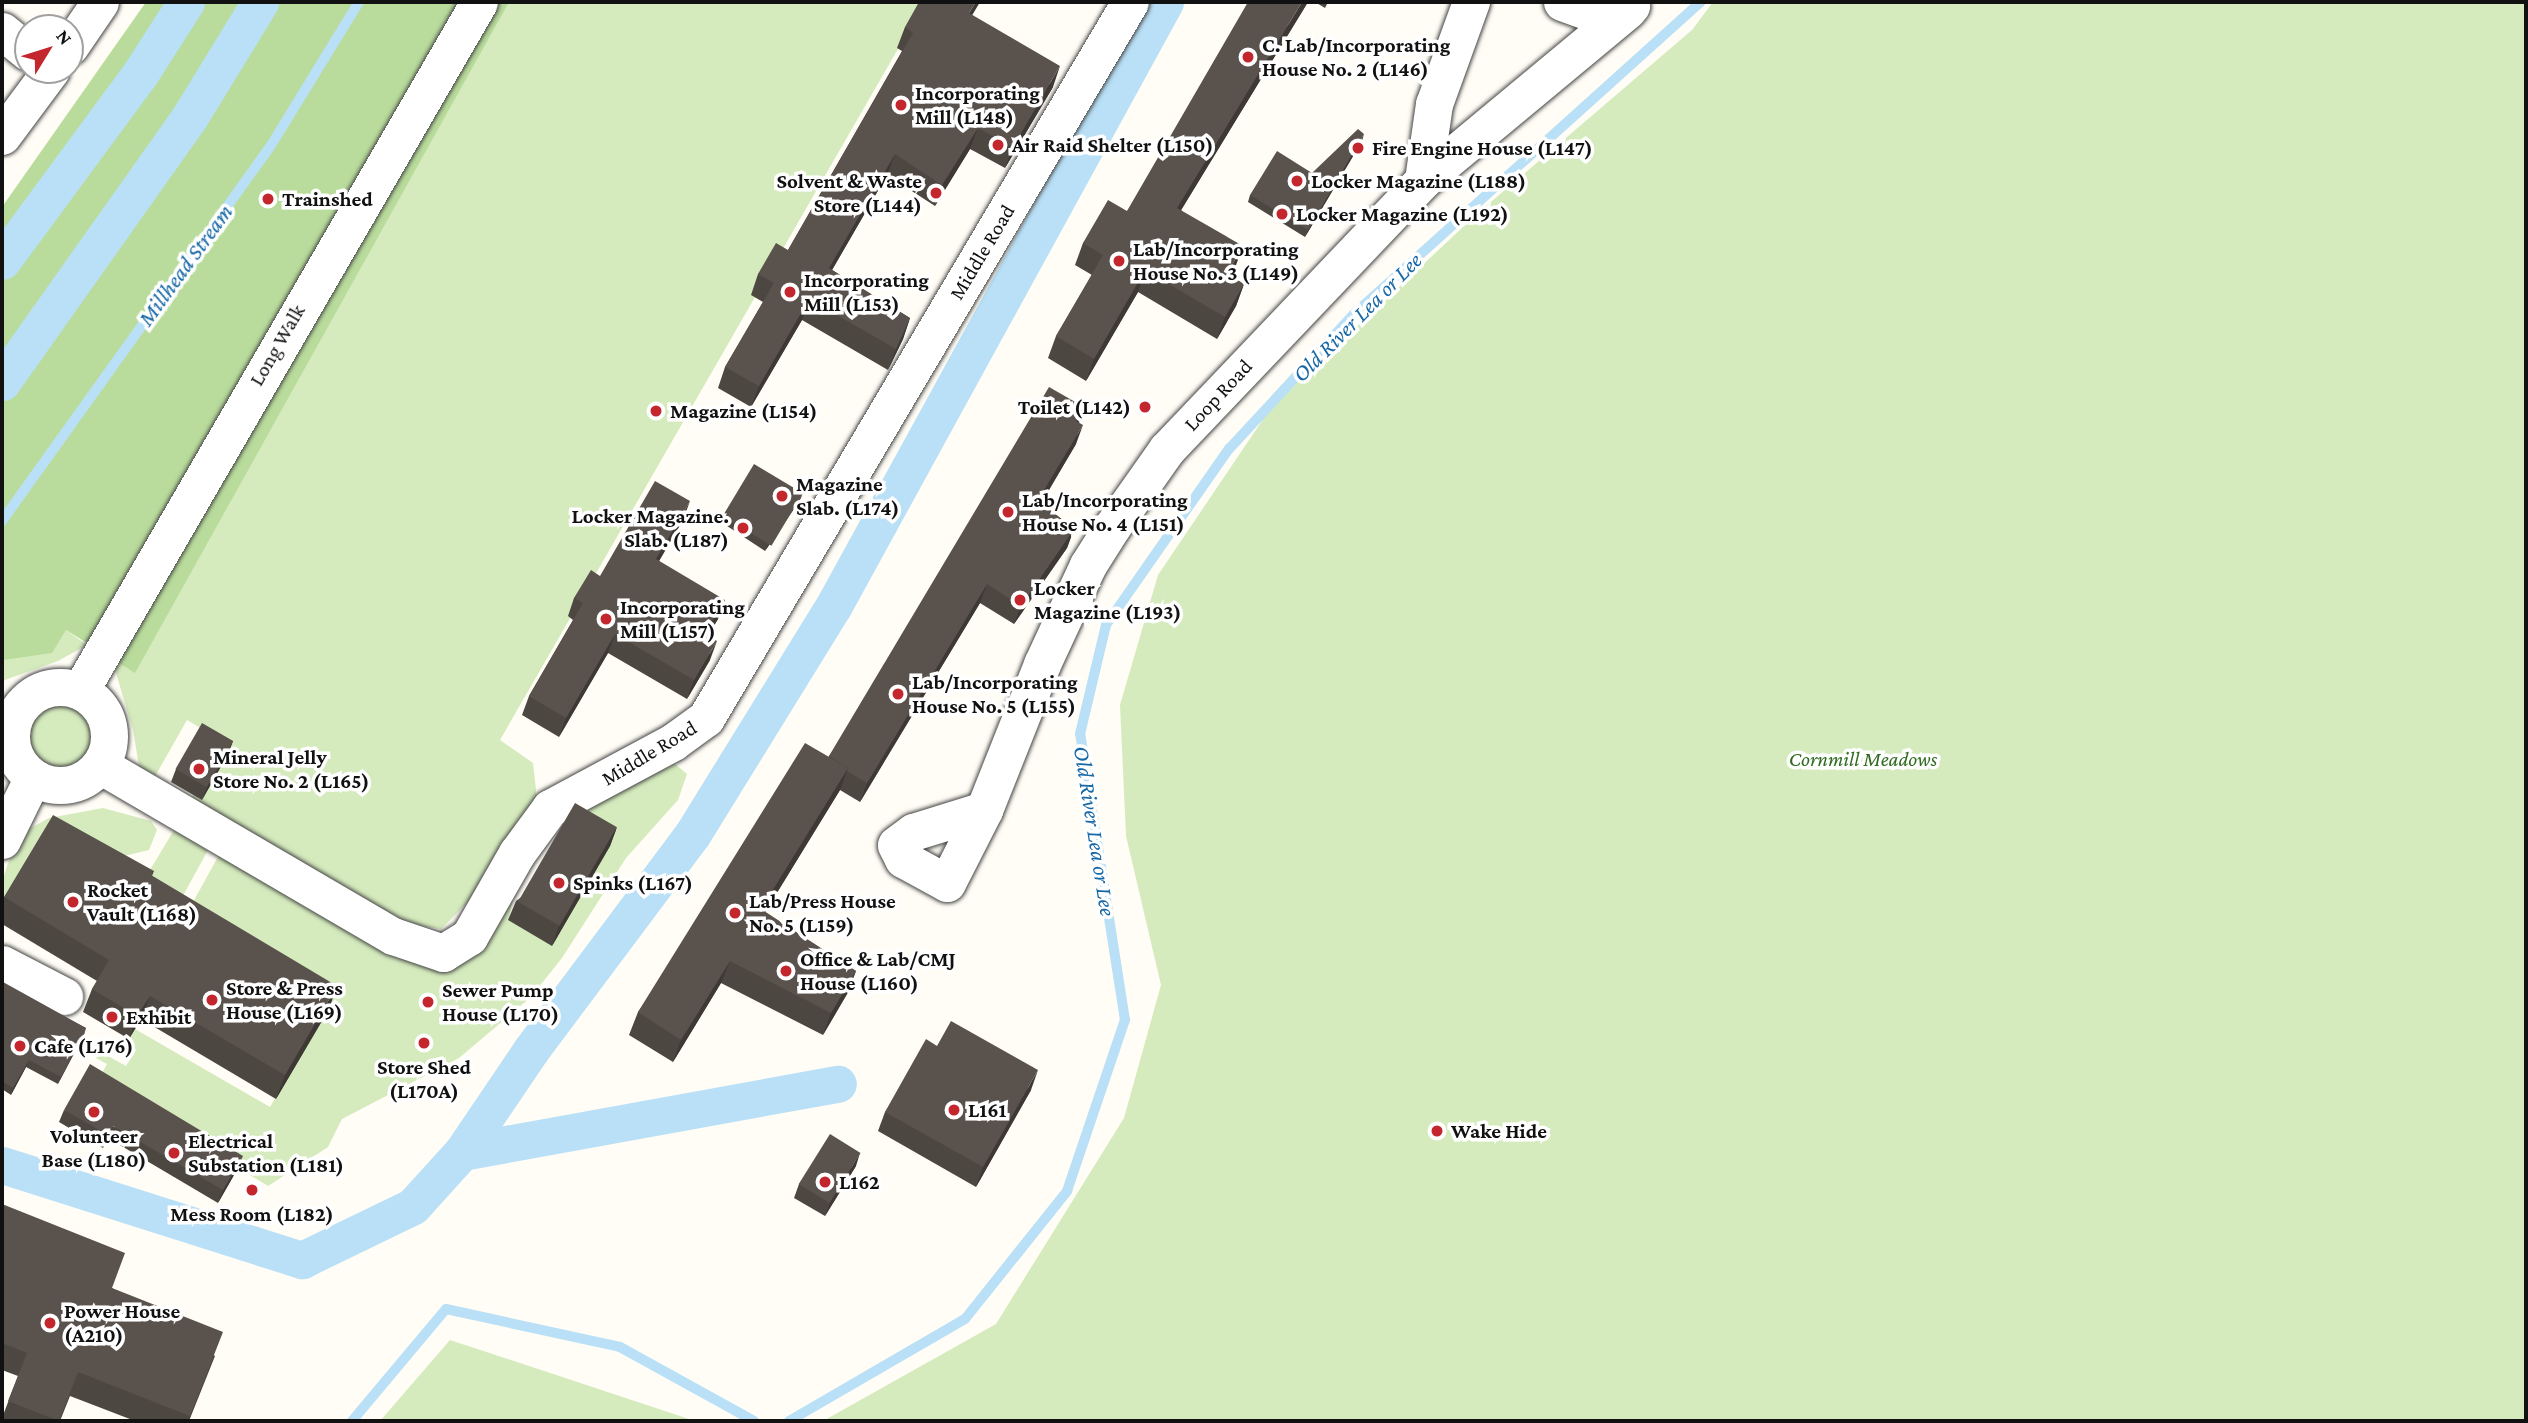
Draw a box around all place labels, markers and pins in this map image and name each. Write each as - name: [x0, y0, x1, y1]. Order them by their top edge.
- place label: C. Lab/Incorporating House No. 2 (L146): [1262, 32, 1450, 82]
- marker: C. Lab/Incorporating House No. 2 (L146): [1240, 49, 1256, 65]
- place label: Incorporating Mill (L148): [915, 80, 1040, 130]
- marker: Incorporating Mill (L148): [893, 97, 909, 113]
- place label: Air Raid Shelter (L150): [1012, 132, 1213, 158]
- place label: Fire Engine House (L147): [1372, 135, 1593, 161]
- marker: Air Raid Shelter (L150): [990, 137, 1006, 153]
- marker: Fire Engine House (L147): [1350, 140, 1366, 156]
- place label: Solvent & Waste Store (L144): [776, 168, 922, 218]
- place label: Locker Magazine (L188): [1311, 168, 1526, 194]
- marker: Locker Magazine (L188): [1289, 173, 1305, 189]
- marker: Solvent & Waste Store (L144): [928, 185, 944, 201]
- place label: Trainshed: [282, 186, 373, 212]
- marker: Trainshed: [260, 191, 276, 207]
- place label: Locker Magazine (L192): [1296, 201, 1509, 227]
- marker: Locker Magazine (L192): [1274, 206, 1290, 222]
- place label: Lab/Incorporating House No. 3 (L149): [1133, 236, 1299, 286]
- marker: Lab/Incorporating House No. 3 (L149): [1111, 253, 1127, 269]
- place label: Incorporating Mill (L153): [804, 267, 929, 317]
- marker: Incorporating Mill (L153): [782, 284, 798, 300]
- place label: Toilet (L142): [1018, 394, 1131, 420]
- place label: Magazine (L154): [670, 398, 818, 424]
- marker: Toilet (L142): [1137, 399, 1153, 415]
- marker: Magazine (L154): [648, 403, 664, 419]
- place label: Magazine Slab. (L174): [796, 471, 900, 521]
- place label: Lab/Incorporating House No. 4 (L151): [1022, 487, 1188, 537]
- marker: Magazine Slab. (L174): [774, 488, 790, 504]
- place label: Locker Magazine. Slab. (L187): [572, 503, 729, 553]
- marker: Lab/Incorporating House No. 4 (L151): [1000, 504, 1016, 520]
- marker: Locker Magazine. Slab. (L187): [735, 520, 751, 536]
- place label: Locker Magazine (L193): [1034, 575, 1181, 625]
- marker: Locker Magazine (L193): [1012, 592, 1028, 608]
- place label: Incorporating Mill (L157): [620, 594, 745, 644]
- marker: Incorporating Mill (L157): [598, 611, 614, 627]
- place label: Lab/Incorporating House No. 5 (L155): [912, 669, 1078, 719]
- marker: Lab/Incorporating House No. 5 (L155): [890, 686, 906, 702]
- place label: Mineral Jelly Store No. 2 (L165): [213, 744, 369, 794]
- marker: Mineral Jelly Store No. 2 (L165): [191, 761, 207, 777]
- place label: Spinks (L167): [573, 870, 693, 896]
- marker: Spinks (L167): [551, 875, 567, 891]
- place label: Rocket Vault (L168): [87, 877, 197, 927]
- place label: Lab/Press House No. 5 (L159): [749, 888, 896, 938]
- marker: Rocket Vault (L168): [65, 894, 81, 910]
- marker: Lab/Press House No. 5 (L159): [727, 905, 743, 921]
- place label: Office & Lab/CMJ House (L160): [800, 946, 956, 996]
- marker: Office & Lab/CMJ House (L160): [778, 963, 794, 979]
- place label: Store & Press House (L169): [226, 975, 343, 1025]
- place label: Sewer Pump House (L170): [442, 977, 559, 1027]
- marker: Store & Press House (L169): [204, 992, 220, 1008]
- marker: Sewer Pump House (L170): [420, 994, 436, 1010]
- place label: Exhibit: [126, 1004, 191, 1030]
- marker: Exhibit: [104, 1009, 120, 1025]
- place label: Cafe (L176): [34, 1033, 134, 1059]
- marker: Store Shed (L170A): [416, 1035, 432, 1051]
- marker: Cafe (L176): [12, 1038, 28, 1054]
- place label: Store Shed (L170A): [377, 1054, 471, 1104]
- place label: L161: [968, 1097, 1006, 1123]
- marker: L161: [946, 1102, 962, 1118]
- marker: Volunteer Base (L180): [86, 1104, 102, 1120]
- place label: Wake Hide: [1451, 1118, 1547, 1144]
- place label: Volunteer Base (L180): [42, 1123, 146, 1173]
- marker: Wake Hide: [1429, 1123, 1445, 1139]
- place label: Electrical Substation (L181): [188, 1128, 344, 1178]
- marker: Electrical Substation (L181): [166, 1145, 182, 1161]
- place label: L162: [839, 1169, 880, 1195]
- marker: L162: [817, 1174, 833, 1190]
- marker: Mess Room (L182): [244, 1182, 260, 1198]
- place label: Mess Room (L182): [170, 1201, 334, 1227]
- place label: Power House (A210): [64, 1298, 180, 1348]
- marker: Power House (A210): [42, 1315, 58, 1331]

